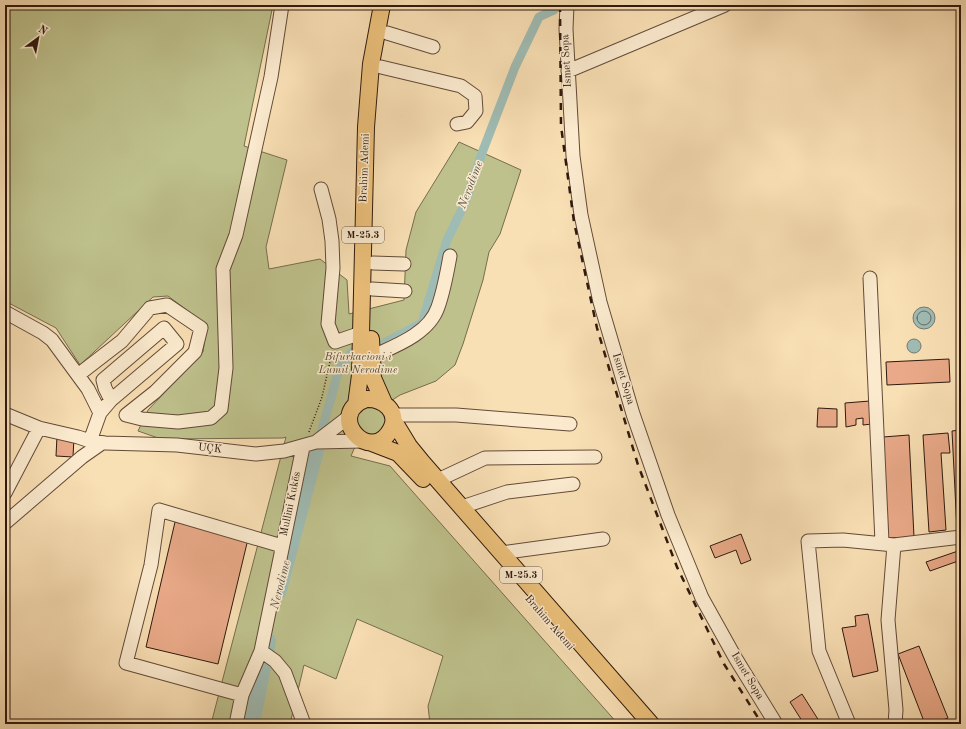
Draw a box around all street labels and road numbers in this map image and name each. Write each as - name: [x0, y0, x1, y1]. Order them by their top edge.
- street label: Ismet Sopa: [560, 34, 574, 88]
- street label: Brahim Ademi: [358, 133, 372, 203]
- road number: M-25.3: [342, 227, 384, 243]
- street label: Ismet Sopa: [610, 352, 636, 407]
- street label: UÇK: [198, 442, 222, 456]
- street label: Mullini Kukës: [279, 470, 303, 537]
- road number: M-25.3: [500, 567, 542, 583]
- street label: Brahim Ademi: [522, 593, 576, 653]
- street label: Ismet Sopa: [729, 650, 766, 702]

